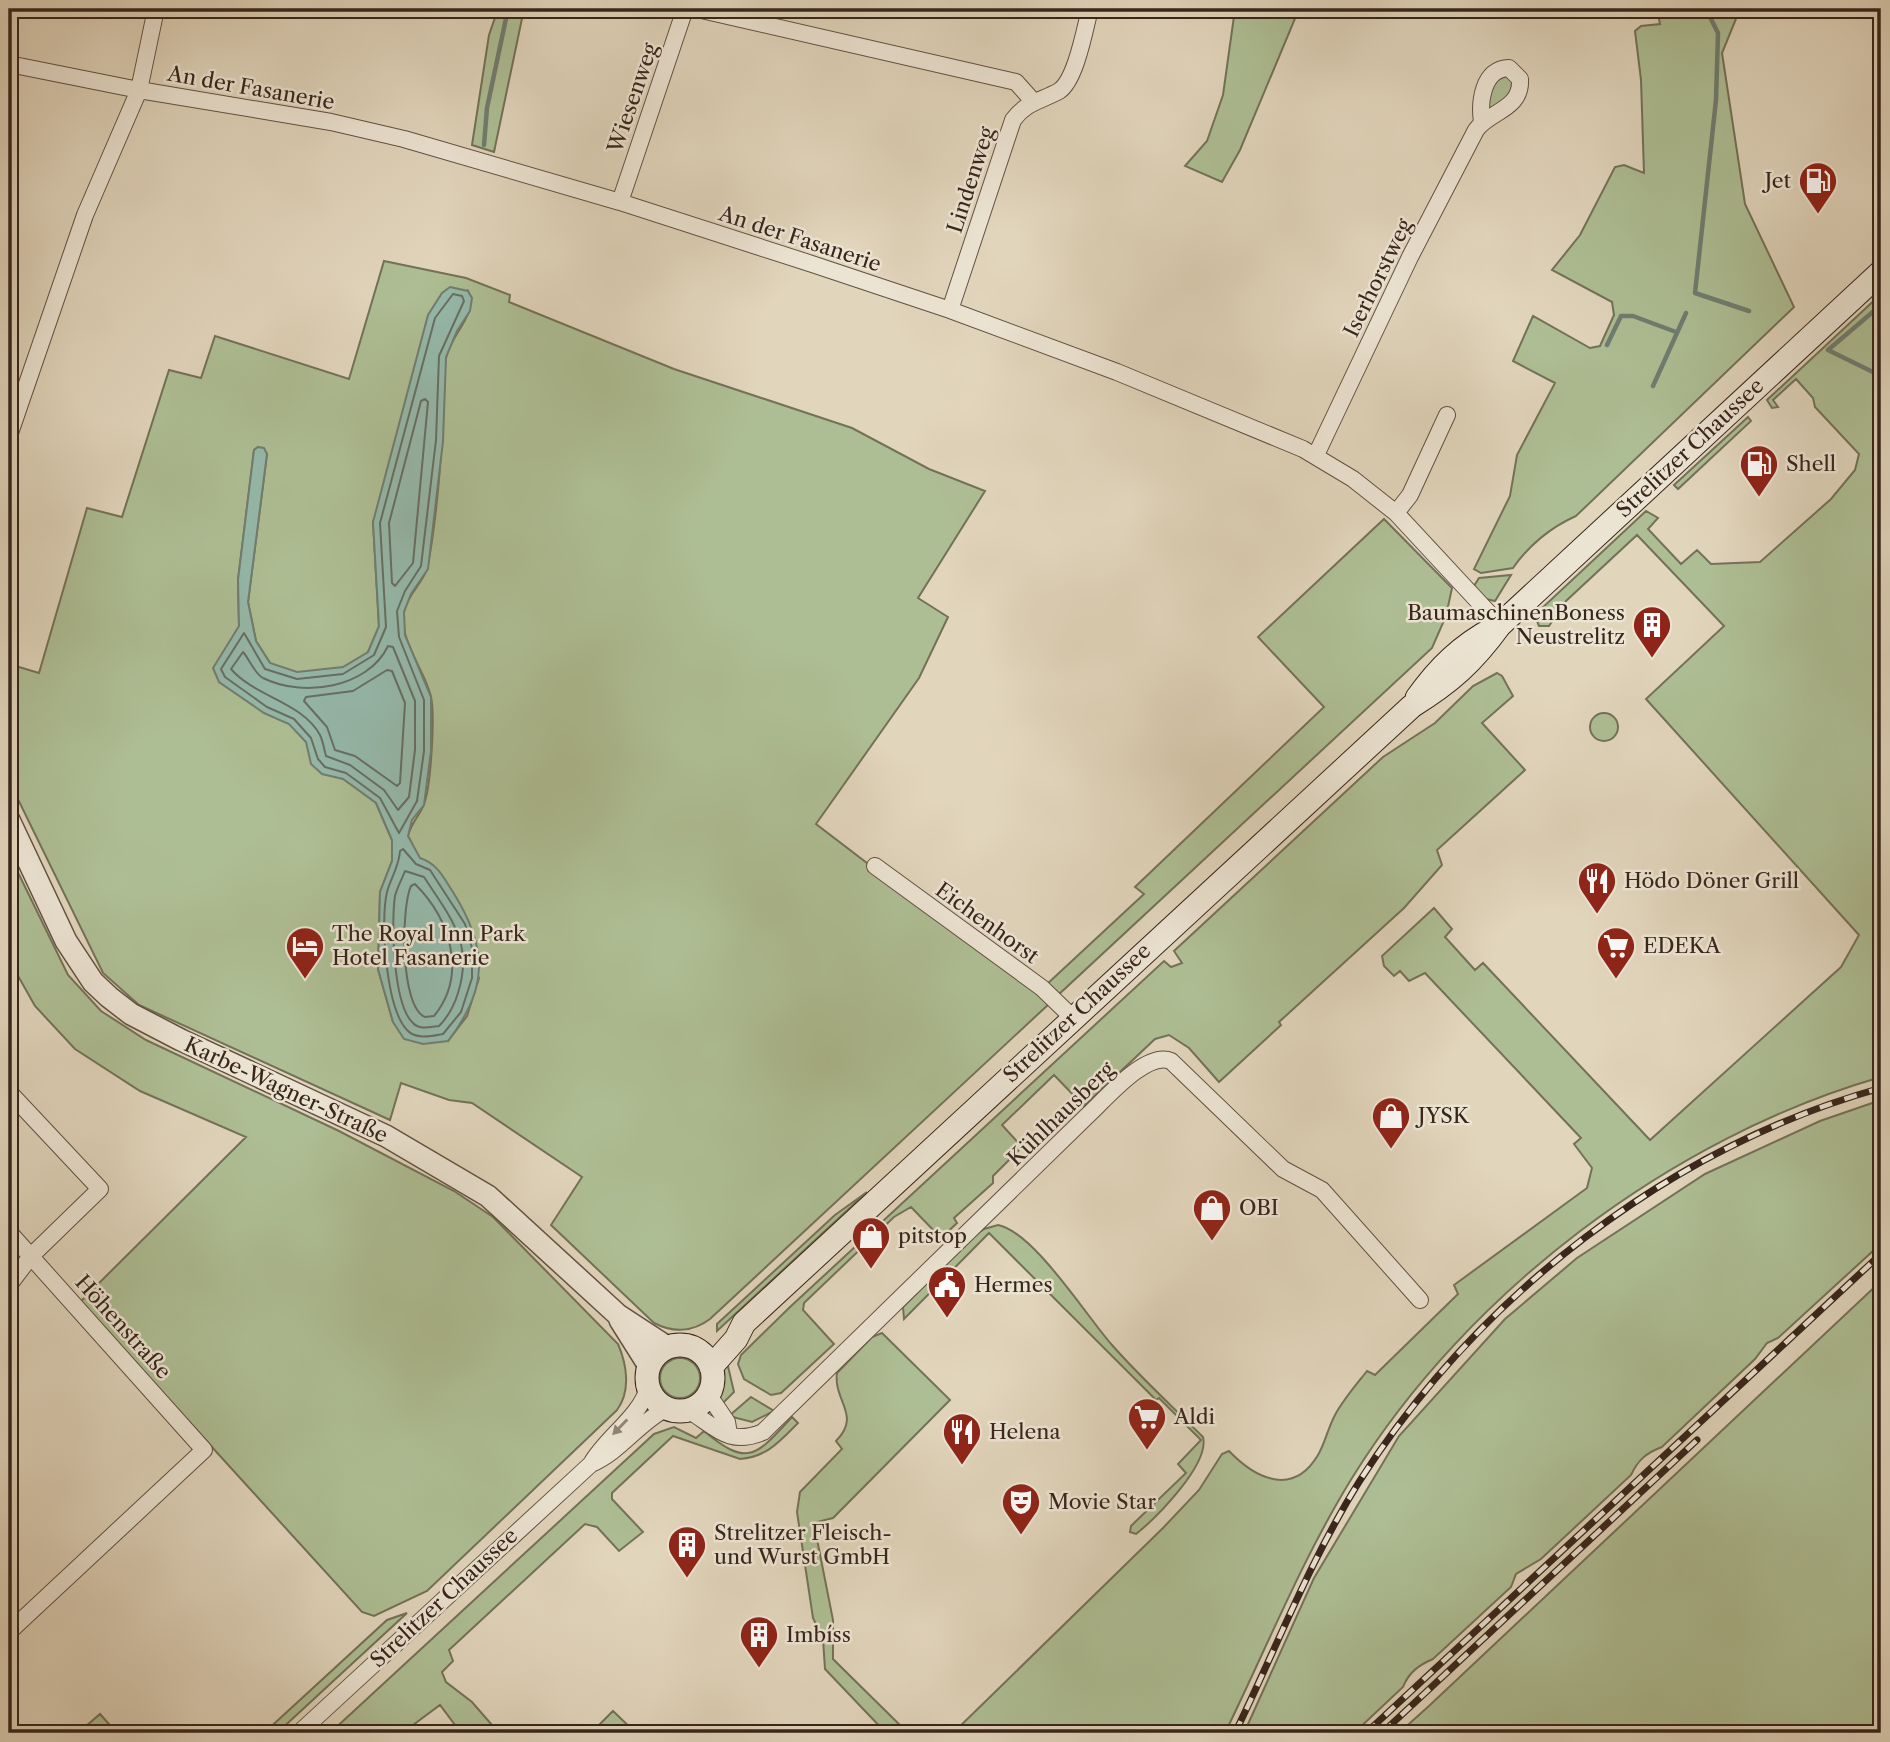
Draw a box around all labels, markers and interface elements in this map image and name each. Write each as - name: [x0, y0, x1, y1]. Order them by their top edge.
- street label: Wiesenweg: [602, 39, 663, 157]
- street label: An der Fasanerie: [165, 60, 336, 114]
- street label: Lindenweg: [942, 123, 1000, 236]
- fuel station icon: Jet: [1797, 160, 1839, 215]
- place label: Jet: [1762, 168, 1792, 193]
- street label: An der Fasanerie: [715, 200, 884, 277]
- street label: Iserhorstweg: [1338, 214, 1417, 341]
- street label: Strelitzer Chaussee: [1611, 373, 1768, 522]
- fuel station icon: Shell: [1738, 443, 1780, 498]
- place label: Shell: [1786, 451, 1836, 476]
- place label: BaumaschinenBoness Neustrelitz: [1407, 600, 1625, 649]
- building icon: BaumaschinenBoness Neustrelitz: [1631, 604, 1673, 659]
- restaurant icon: Hödo Döner Grill: [1576, 860, 1618, 915]
- place label: Hödo Döner Grill: [1624, 868, 1799, 893]
- street label: Eichenhorst: [931, 877, 1044, 969]
- place label: The Royal Inn Park Hotel Fasanerie: [332, 921, 526, 970]
- hotel icon: The Royal Inn Park Hotel Fasanerie: [284, 925, 326, 980]
- supermarket icon: EDEKA: [1595, 925, 1637, 980]
- place label: EDEKA: [1643, 933, 1721, 958]
- street label: Strelitzer Chaussee: [998, 938, 1155, 1087]
- street label: Karbe-Wagner-Straße: [181, 1031, 392, 1148]
- street label: Kühlhausberg: [1002, 1056, 1120, 1171]
- shop icon: JYSK: [1370, 1095, 1412, 1150]
- place label: JYSK: [1415, 1103, 1470, 1128]
- shop icon: OBI: [1191, 1187, 1233, 1242]
- place label: OBI: [1239, 1195, 1279, 1220]
- shop icon: pitstop: [850, 1215, 892, 1270]
- place label: pitstop: [898, 1223, 967, 1248]
- public building icon: Hermes: [926, 1264, 968, 1319]
- street label: Höhenstraße: [70, 1270, 177, 1384]
- place label: Hermes: [974, 1272, 1053, 1297]
- supermarket icon: Aldi: [1126, 1396, 1168, 1451]
- place label: Aldi: [1173, 1404, 1215, 1429]
- restaurant icon: Helena: [941, 1411, 983, 1466]
- one-way arrow: [612, 1418, 629, 1435]
- place label: Helena: [989, 1419, 1061, 1444]
- theatre icon: Movie Star: [1000, 1481, 1042, 1536]
- place label: Movie Star: [1048, 1489, 1156, 1514]
- place label: Strelitzer Fleisch- und Wurst GmbH: [714, 1520, 892, 1569]
- street label: Strelitzer Chaussee: [365, 1523, 522, 1672]
- building icon: Strelitzer Fleisch- und Wurst GmbH: [666, 1524, 708, 1579]
- building icon: Imbíss: [738, 1614, 780, 1669]
- place label: Imbíss: [786, 1622, 851, 1647]

